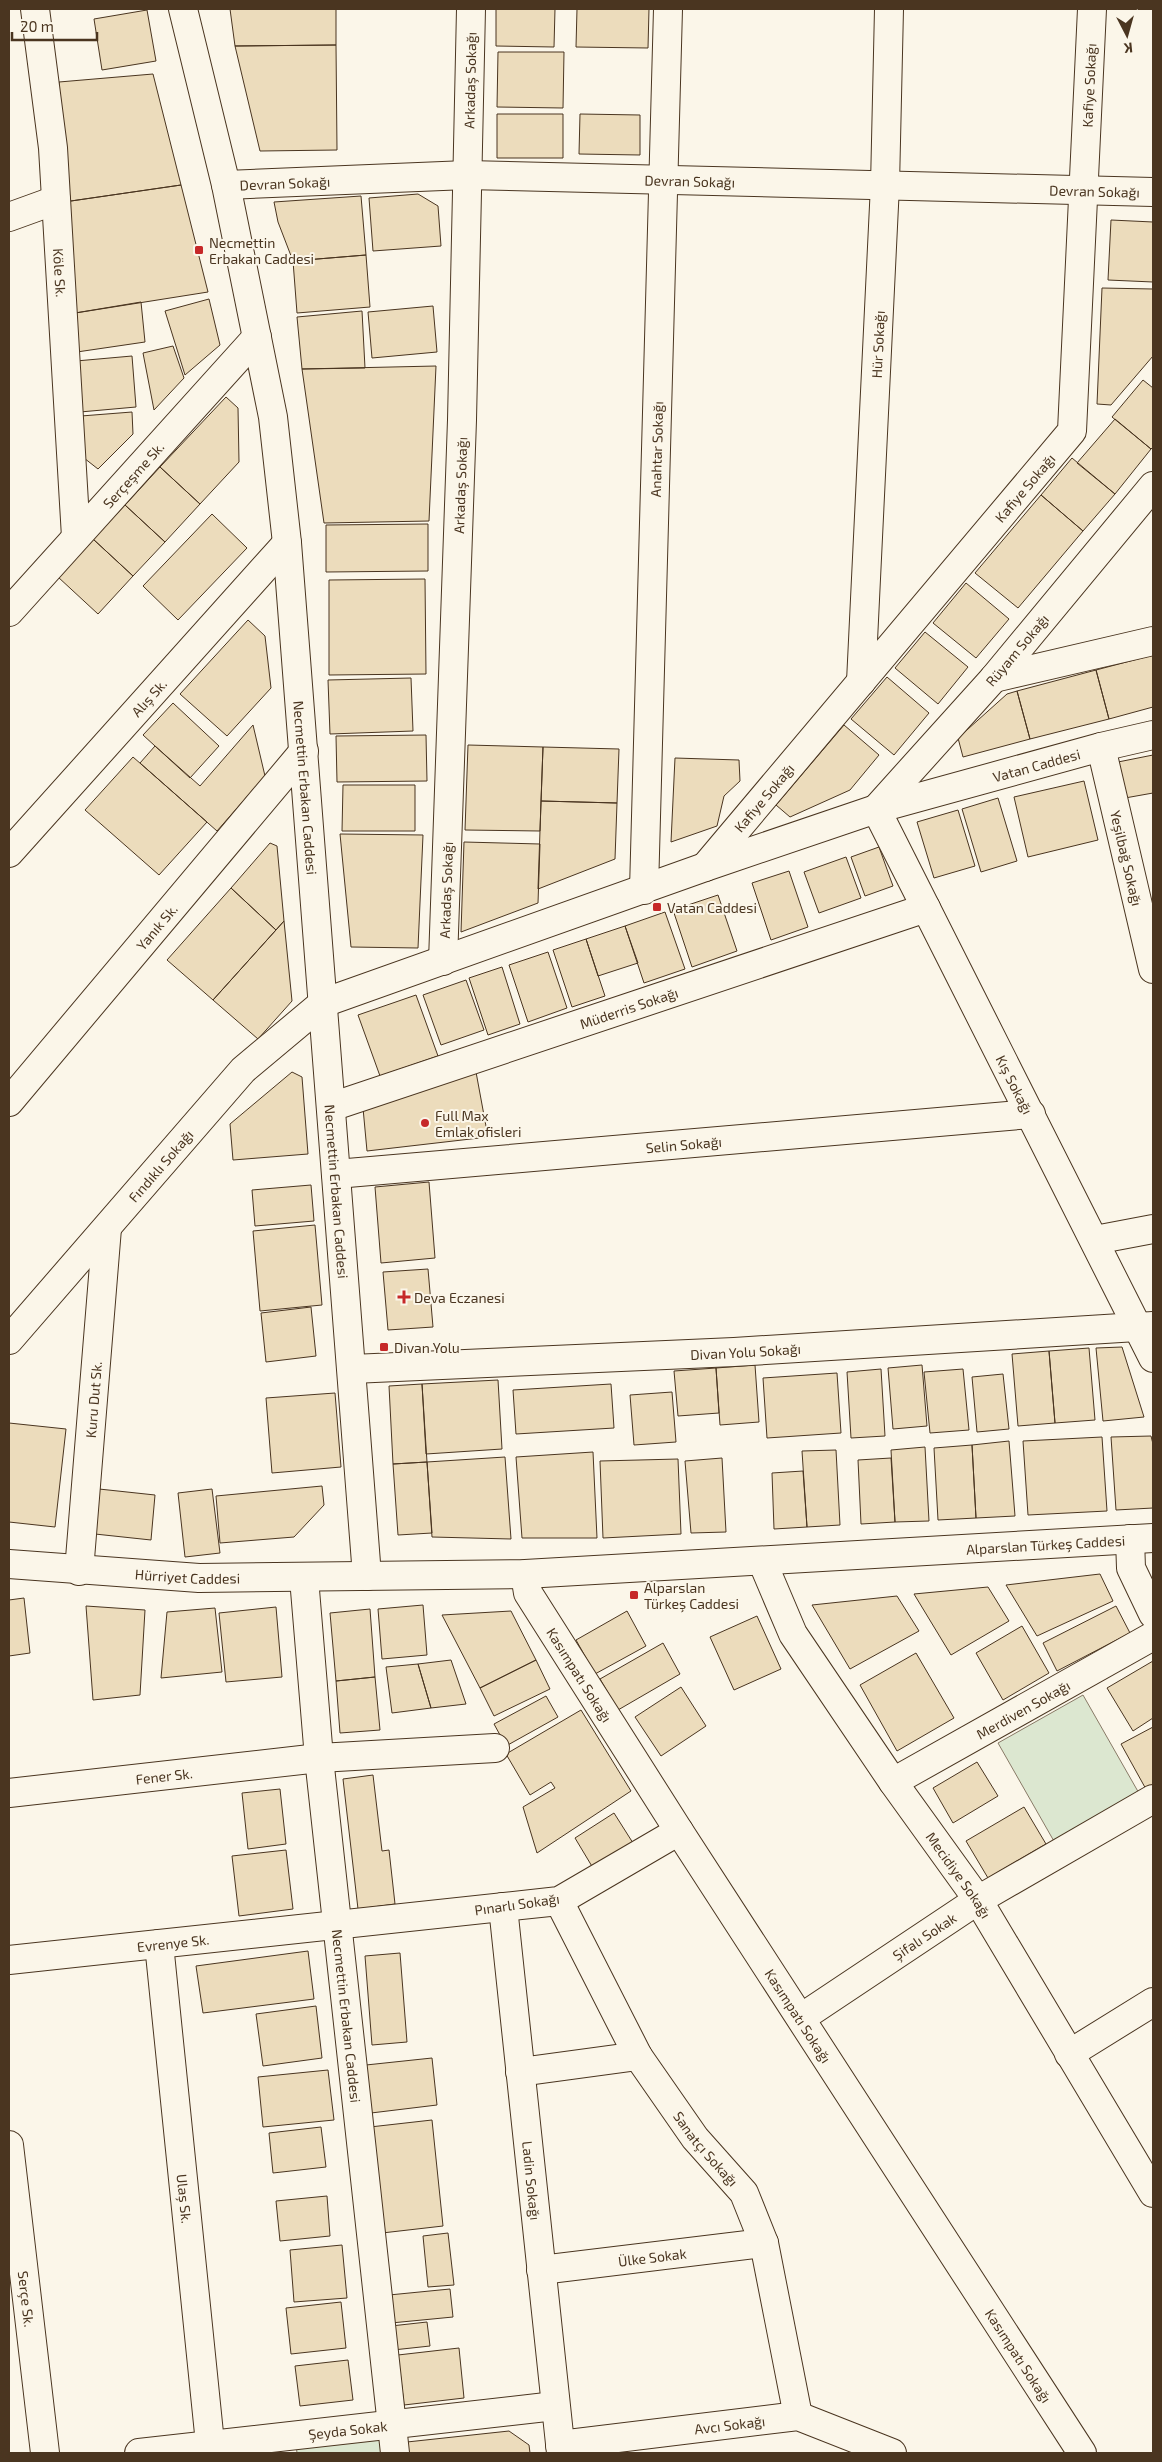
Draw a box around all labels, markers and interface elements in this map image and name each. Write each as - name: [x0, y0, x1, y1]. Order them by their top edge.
- scale bar: [12, 10, 98, 42]
- north arrow: [1102, 10, 1152, 60]
- text: 20 m: [20, 17, 54, 35]
- street label: Arkadaş Sokağı: [460, 32, 479, 129]
- text: K: [1123, 40, 1134, 57]
- street label: Kafiye Sokağı: [1078, 43, 1099, 128]
- street label: Devran Sokağı: [644, 171, 735, 190]
- street label: Devran Sokağı: [239, 172, 331, 193]
- street label: Devran Sokağı: [1049, 181, 1140, 200]
- place label: Necmettin Erbakan Caddesi: [209, 234, 314, 267]
- marker: Necmettin Erbakan Caddesi: [193, 244, 205, 256]
- street label: Köle Sk.: [50, 248, 70, 298]
- street label: Hür Sokağı: [867, 310, 887, 379]
- street label: Anahtar Sokağı: [646, 401, 666, 497]
- street label: Arkadaş Sokağı: [450, 436, 470, 534]
- street label: Serçeşme Sk.: [99, 438, 167, 511]
- street label: Kafiye Sokağı: [991, 450, 1058, 525]
- street label: Rüyam Sokağı: [982, 610, 1052, 690]
- street label: Alış Sk.: [127, 675, 170, 720]
- street label: Necmettin Erbakan Caddesi: [291, 700, 321, 875]
- street label: Vatan Caddesi: [991, 745, 1082, 785]
- street label: Kafiye Sokağı: [730, 760, 797, 835]
- street label: Yeşilbağ Sokağı: [1108, 808, 1146, 908]
- street label: Arkadaş Sokağı: [435, 841, 456, 939]
- place label: Vatan Caddesi: [667, 899, 757, 916]
- street label: Yanık Sk.: [132, 900, 180, 953]
- marker: Vatan Caddesi: [651, 901, 663, 913]
- street label: Müderris Sokağı: [577, 983, 680, 1032]
- street label: Kış Sokağı: [993, 1052, 1037, 1117]
- street label: Necmettin Erbakan Caddesi: [322, 1104, 352, 1279]
- place label: Full Max Emlak ofisleri: [435, 1107, 521, 1140]
- marker: Full Max Emlak ofisleri: [419, 1117, 431, 1129]
- street label: Fındıklı Sokağı: [124, 1126, 196, 1205]
- street label: Selin Sokağı: [645, 1132, 722, 1156]
- place label: Deva Eczanesi: [414, 1289, 505, 1306]
- marker: Deva Eczanesi: [398, 1291, 410, 1303]
- place label: Divan Yolu: [394, 1339, 460, 1356]
- street label: Divan Yolu Sokağı: [690, 1339, 801, 1362]
- marker: Divan Yolu: [378, 1341, 390, 1353]
- street label: Kuru Dut Sk.: [81, 1361, 105, 1439]
- street label: Alparslan Türkeş Caddesi: [966, 1531, 1126, 1557]
- street label: Hürriyet Caddesi: [134, 1565, 240, 1587]
- place label: Alparslan Türkeş Caddesi: [644, 1579, 739, 1613]
- marker: Alparslan Türkeş Caddesi: [628, 1589, 640, 1601]
- street label: Kasımpatı Sokağı: [544, 1624, 616, 1725]
- street label: Merdiven Sokağı: [973, 1676, 1073, 1742]
- street label: Fener Sk.: [135, 1764, 193, 1787]
- street label: Mecidiye Sokağı: [923, 1828, 995, 1921]
- street label: Pınarlı Sokağı: [473, 1890, 561, 1918]
- street label: Şifalı Sokak: [889, 1909, 959, 1964]
- street label: Necmettin Erbakan Caddesi: [329, 1928, 365, 2104]
- street label: Evrenye Sk.: [136, 1930, 210, 1955]
- street label: Kasımpatı Sokağı: [762, 1965, 835, 2066]
- street label: Sanatçı Sokağı: [670, 2108, 742, 2189]
- street label: Ladin Sokağı: [519, 2140, 545, 2221]
- street label: Ulaş Sk.: [174, 2173, 196, 2224]
- street label: Ülke Sokak: [617, 2244, 687, 2269]
- street label: Serçe Sk.: [15, 2270, 39, 2328]
- street label: Kasımpatı Sokağı: [982, 2305, 1055, 2406]
- street label: Avcı Sokağı: [693, 2412, 766, 2437]
- street label: Şeyda Sokak: [307, 2417, 388, 2443]

